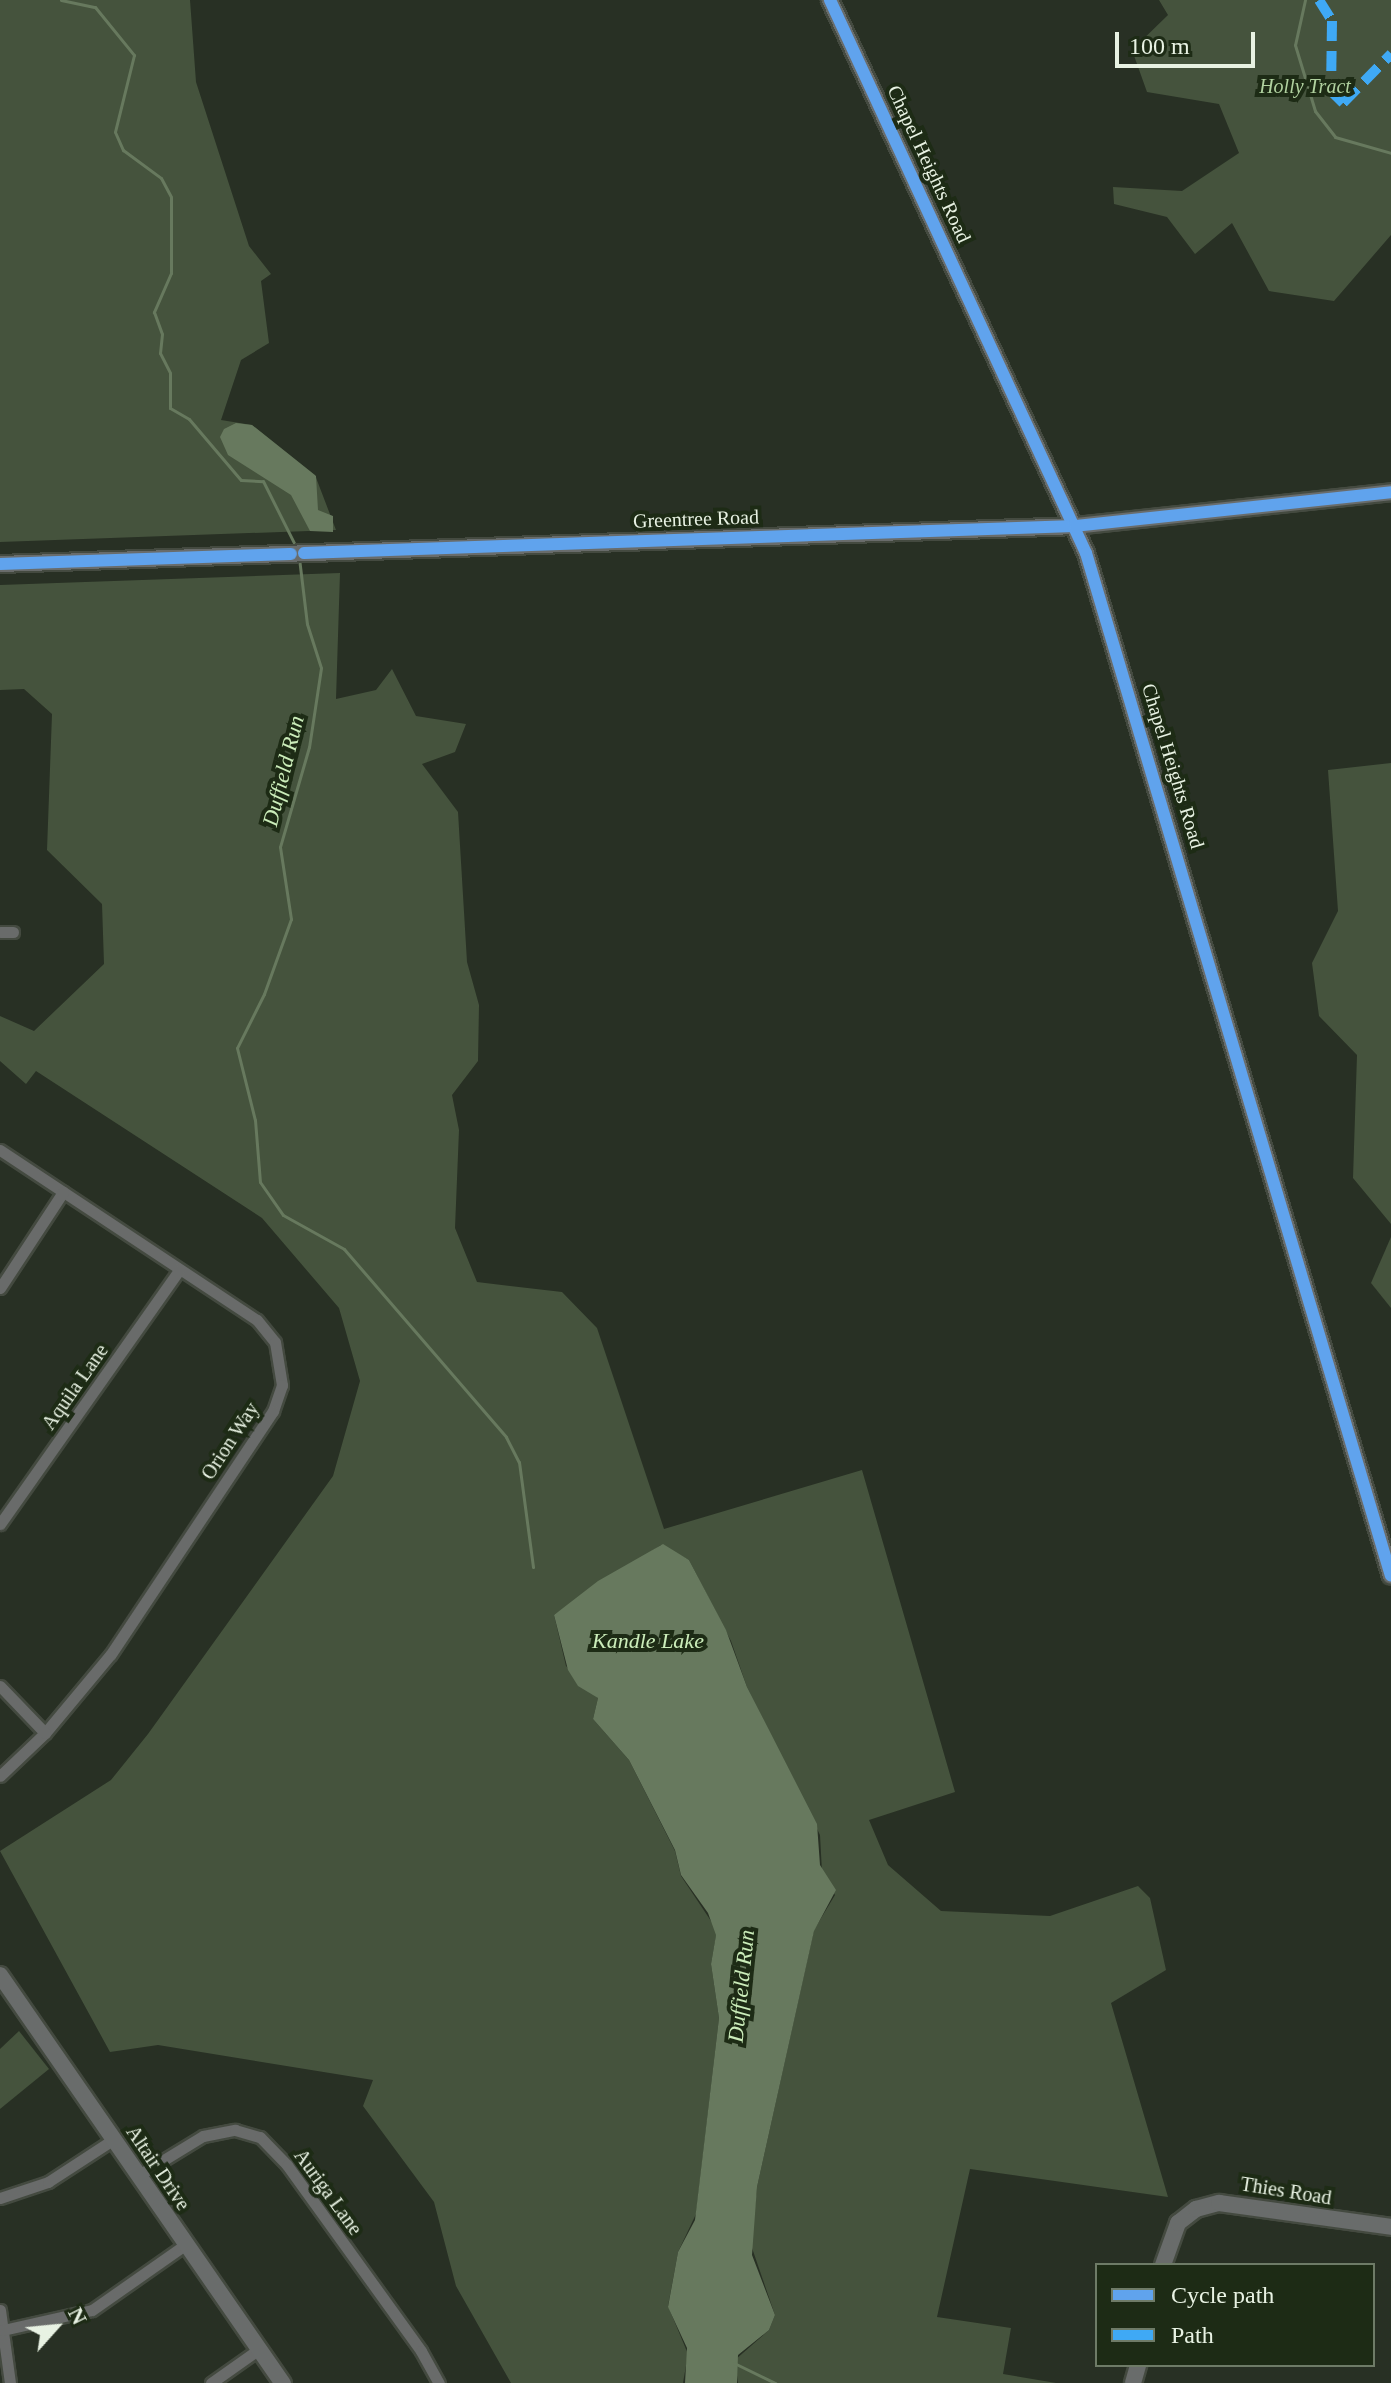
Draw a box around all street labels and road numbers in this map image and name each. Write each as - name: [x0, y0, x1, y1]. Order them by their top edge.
- street label: Chapel Heights Road: [882, 81, 976, 247]
- street label: Greentree Road: [633, 505, 759, 533]
- street label: Chapel Heights Road: [1137, 681, 1209, 851]
- street label: Aquila Lane: [37, 1339, 113, 1435]
- street label: Orion Way: [196, 1398, 264, 1484]
- street label: Altair Drive: [121, 2121, 195, 2215]
- street label: Auriga Lane: [289, 2144, 367, 2240]
- street label: Thies Road: [1239, 2172, 1333, 2210]

